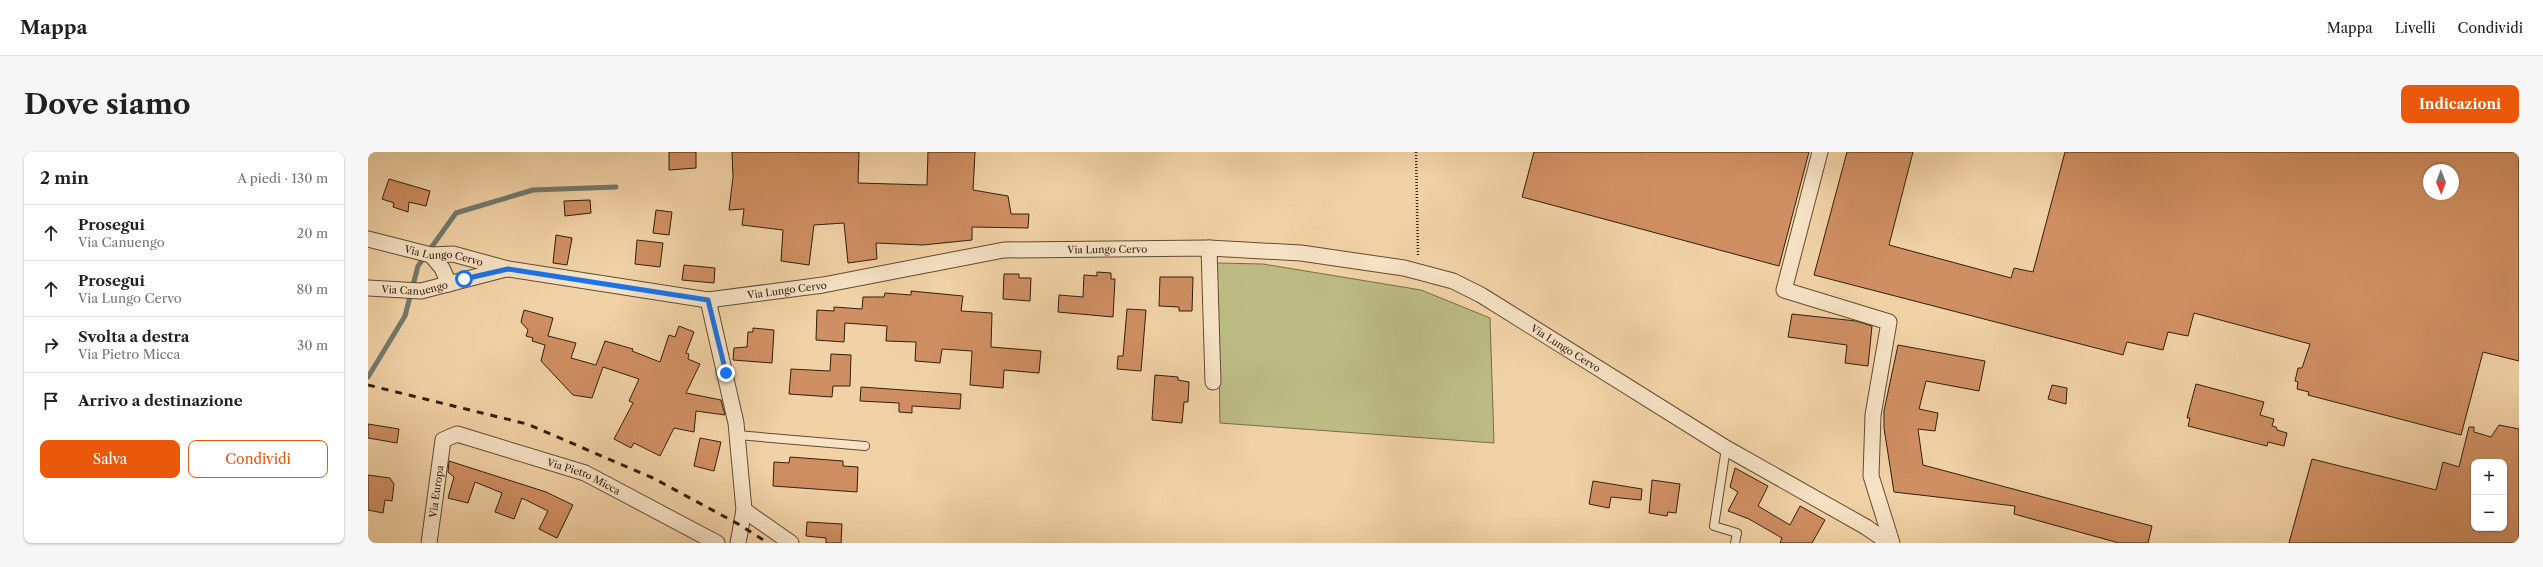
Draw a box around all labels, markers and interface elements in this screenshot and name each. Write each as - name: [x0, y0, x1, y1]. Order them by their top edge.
- text: Mappa: [20, 16, 88, 39]
- text: Mappa: [2327, 19, 2373, 37]
- text: Livelli: [2395, 19, 2436, 37]
- text: Condividi: [2458, 19, 2523, 37]
- button: Indicazioni: [2401, 85, 2519, 123]
- text: Dove siamo: [24, 87, 191, 121]
- north arrow: [2423, 164, 2459, 200]
- text: 2 min: [40, 168, 89, 188]
- text: A piedi · 130 m: [237, 170, 328, 186]
- text: Prosegui: [78, 215, 145, 234]
- icon: ahead: [40, 222, 62, 244]
- text: 20 m: [297, 225, 328, 241]
- text: Via Canuengo: [78, 234, 165, 250]
- street label: Via Lungo Cervo: [402, 242, 485, 268]
- street label: Via Lungo Cervo: [1066, 242, 1147, 256]
- route start: [455, 270, 473, 288]
- text: Prosegui: [78, 271, 145, 290]
- icon: ahead: [40, 278, 62, 300]
- street label: Via Canuengo: [380, 278, 449, 298]
- street label: Via Lungo Cervo: [745, 278, 828, 301]
- text: 80 m: [296, 281, 328, 297]
- text: Via Lungo Cervo: [78, 290, 182, 306]
- street label: Via Lungo Cervo: [1528, 321, 1603, 375]
- text: Svolta a destra: [78, 327, 189, 346]
- icon: right: [40, 334, 62, 356]
- text: 30 m: [297, 337, 328, 353]
- text: Via Pietro Micca: [78, 346, 180, 362]
- route end: [717, 364, 735, 382]
- icon: arrive: [40, 390, 62, 412]
- text: Arrivo a destinazione: [78, 391, 243, 410]
- button: Salva: [40, 440, 180, 478]
- button: Condividi: [188, 440, 328, 478]
- street label: Via Pietro Micca: [544, 455, 623, 498]
- map controls: [2471, 459, 2507, 531]
- button: +: [2471, 459, 2507, 495]
- street label: Via Europa: [426, 464, 446, 520]
- button: −: [2471, 495, 2507, 531]

